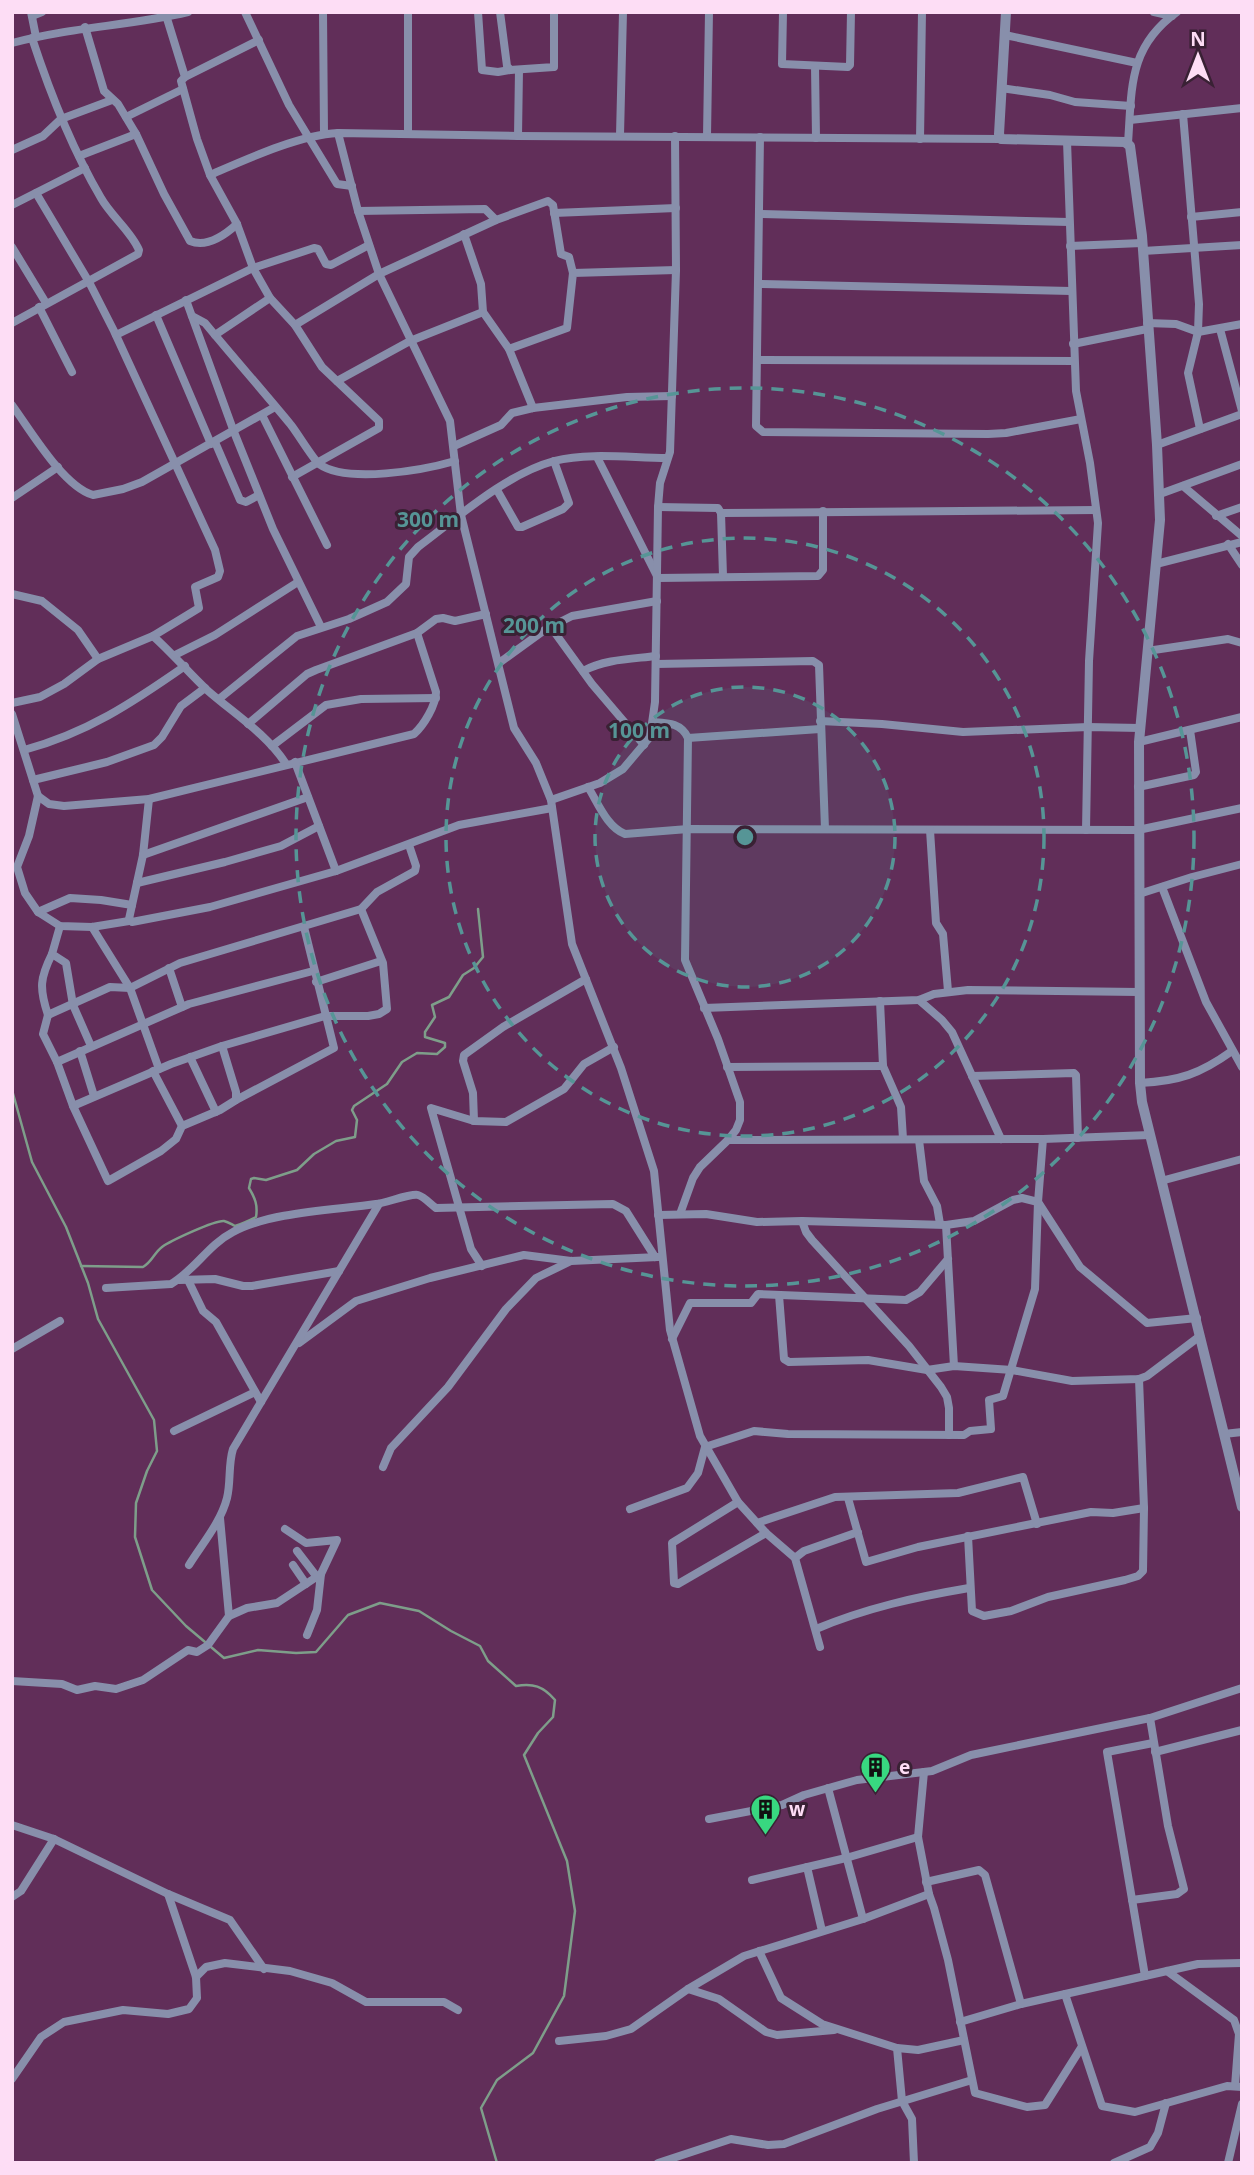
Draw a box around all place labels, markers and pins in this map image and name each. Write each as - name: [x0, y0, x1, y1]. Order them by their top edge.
- centre of rings: [733, 825, 757, 849]
- building icon: e: [859, 1750, 893, 1794]
- place label: e: [899, 1754, 910, 1780]
- building icon: w: [749, 1792, 783, 1836]
- place label: w: [789, 1796, 806, 1822]

